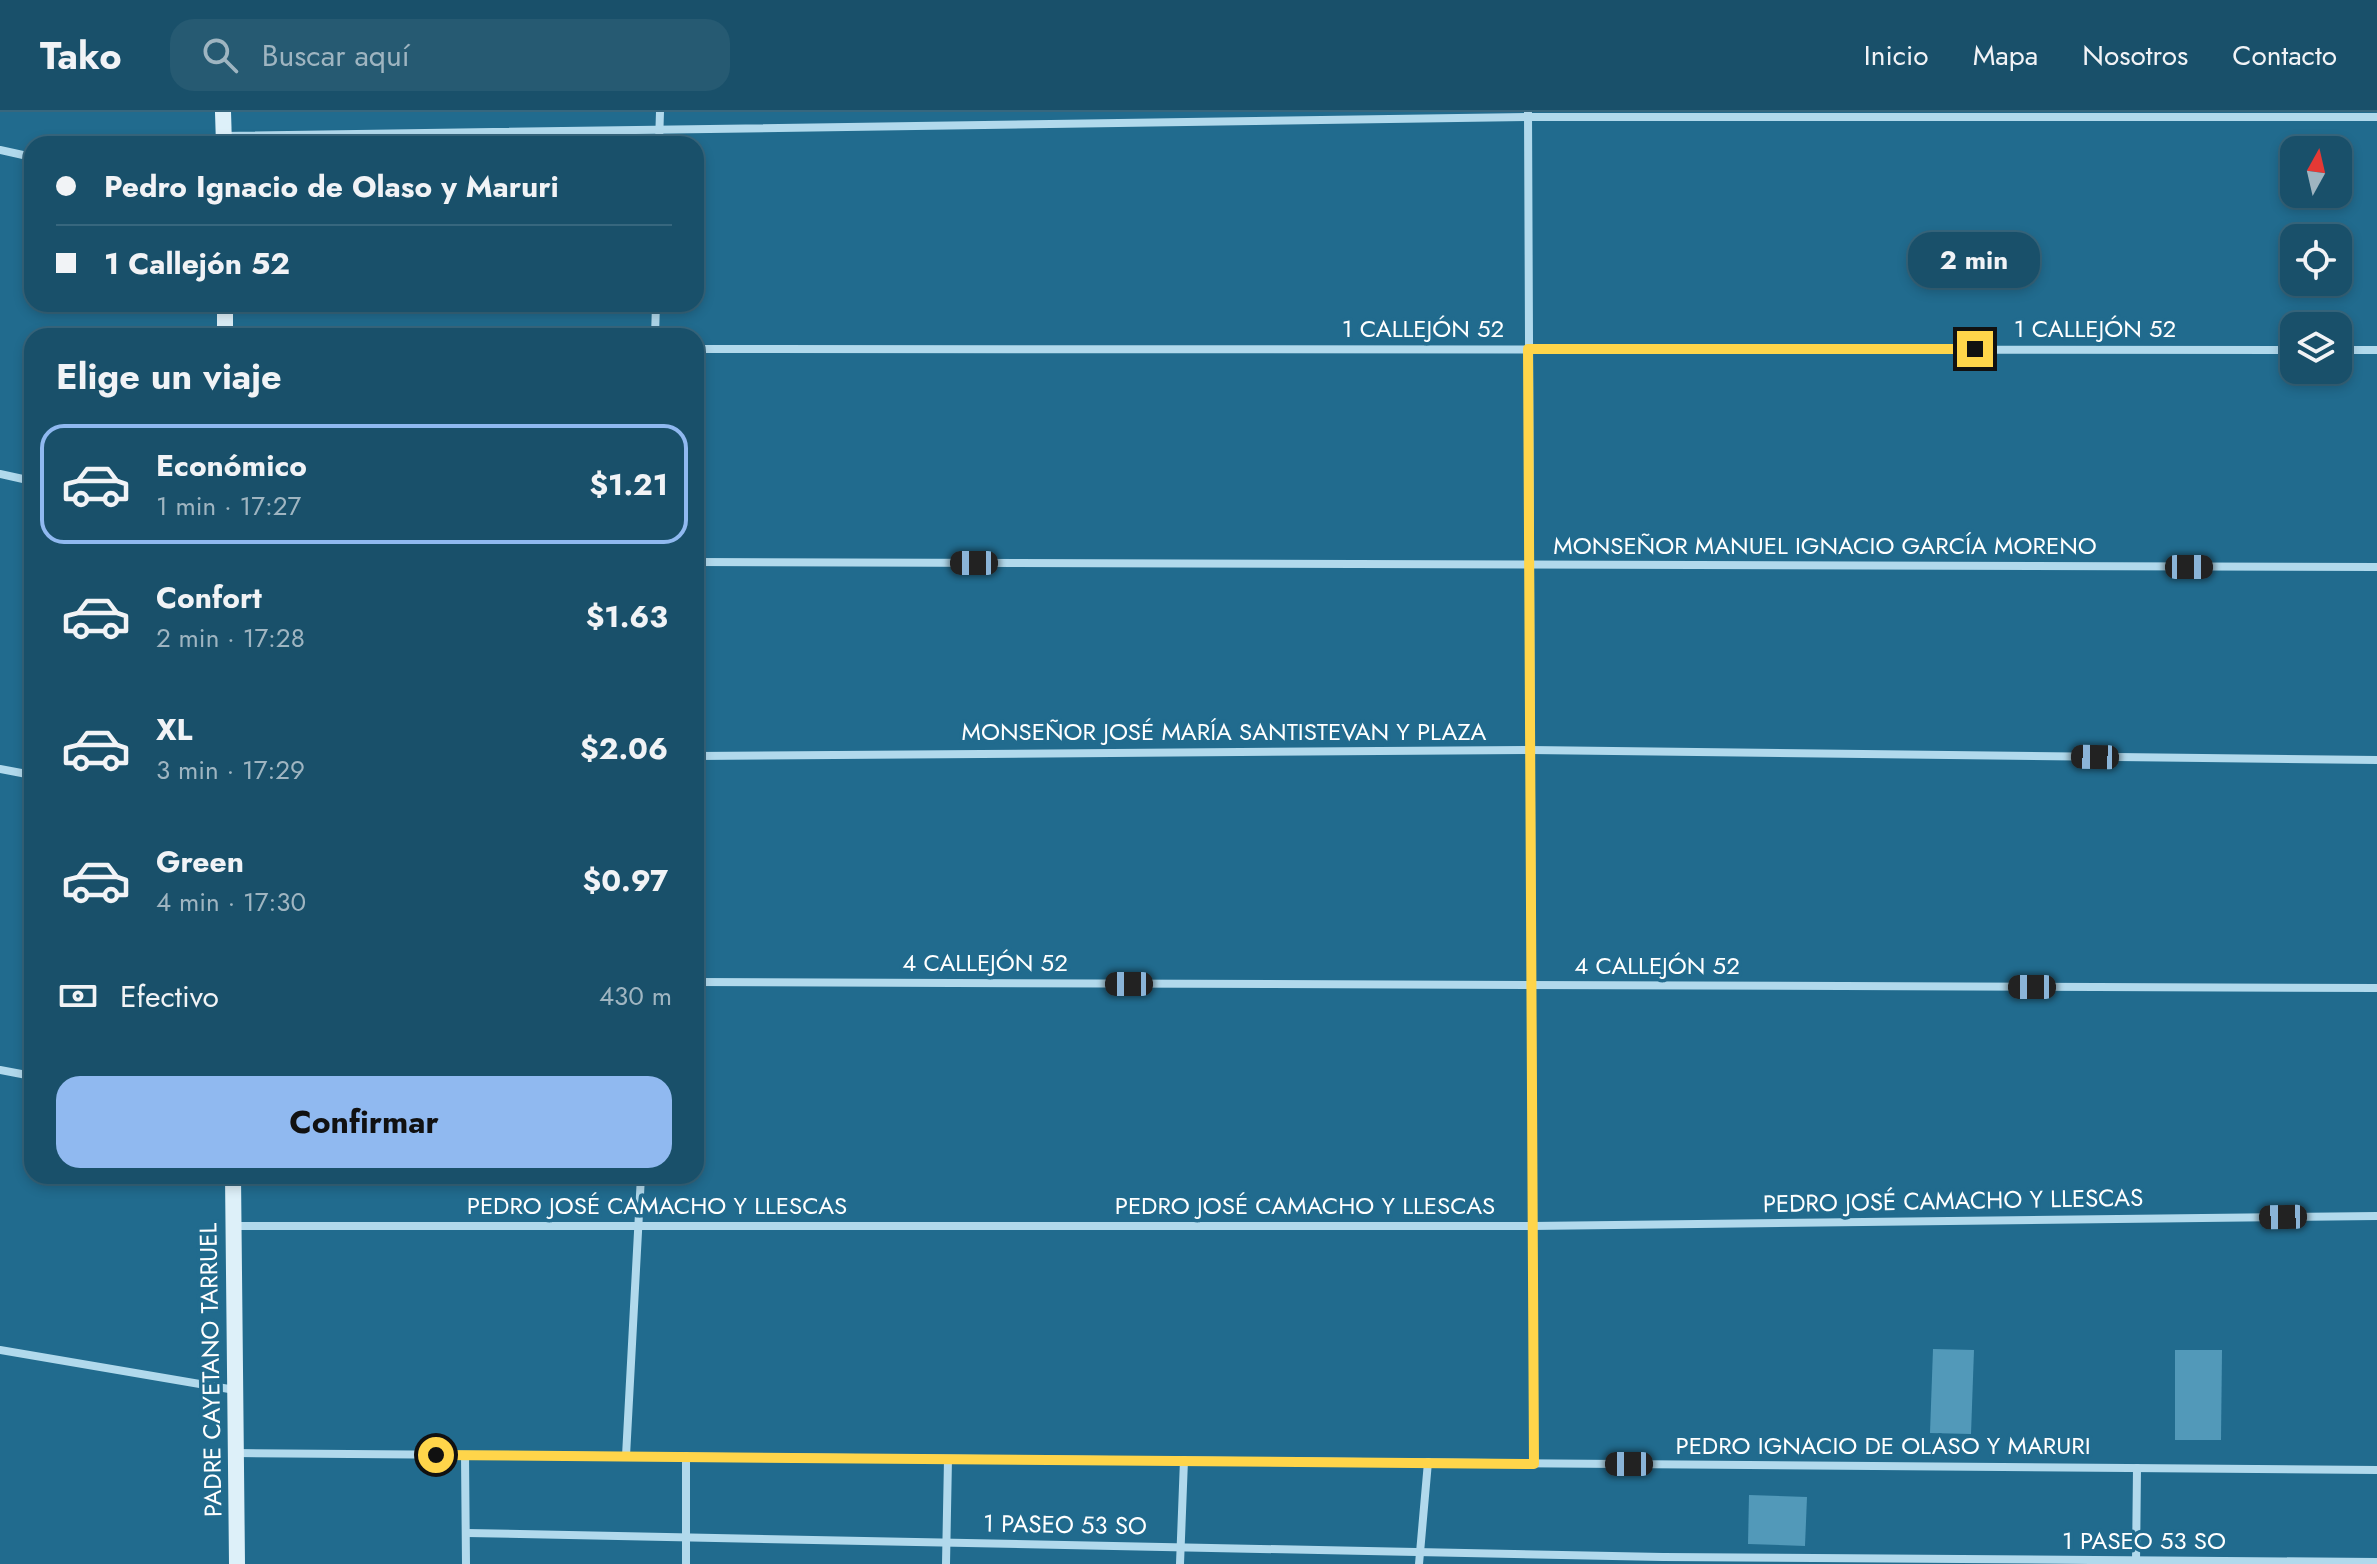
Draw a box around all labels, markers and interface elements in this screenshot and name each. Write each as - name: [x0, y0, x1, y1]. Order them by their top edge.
- search box: [170, 19, 730, 91]
- text: Tako: [40, 28, 122, 83]
- icon: search: [198, 33, 242, 77]
- text: Buscar aquí: [262, 34, 410, 77]
- text: Inicio: [1864, 35, 1929, 76]
- text: Mapa: [1973, 35, 2038, 76]
- text: Nosotros: [2082, 35, 2188, 76]
- text: Contacto: [2232, 35, 2337, 76]
- north arrow: [2280, 136, 2352, 208]
- map controls: [2280, 136, 2352, 384]
- text: Pedro Ignacio de Olaso y Maruri: [104, 165, 559, 208]
- button: locate: [2280, 224, 2352, 296]
- callout: 2 min: [1909, 233, 2041, 289]
- text: 2 min: [1940, 241, 2008, 279]
- text: 1 Callejón 52: [104, 242, 290, 285]
- street label: 1 CALLEJÓN 52: [1342, 311, 1504, 346]
- street label: 1 CALLEJÓN 52: [2014, 311, 2176, 346]
- button: layers: [2280, 312, 2352, 384]
- route end: [1957, 331, 1993, 367]
- text: Elige un viaje: [56, 350, 282, 402]
- text: Económico: [156, 444, 307, 487]
- icon: car: [60, 448, 132, 520]
- text: $1.21: [589, 463, 668, 506]
- text: 1 min · 17:27: [156, 487, 301, 525]
- street label: MONSEÑOR MANUEL IGNACIO GARCÍA MORENO: [1553, 528, 2097, 563]
- car: [950, 551, 998, 575]
- car: [2165, 555, 2213, 579]
- text: Confort: [156, 576, 262, 619]
- icon: car: [60, 580, 132, 652]
- text: $1.63: [586, 595, 668, 638]
- text: 2 min · 17:28: [156, 619, 305, 657]
- text: XL: [156, 708, 192, 751]
- icon: car: [60, 712, 132, 784]
- street label: MONSEÑOR JOSÉ MARÍA SANTISTEVAN Y PLAZA: [962, 714, 1487, 749]
- text: $2.06: [580, 727, 668, 770]
- car: [2071, 745, 2119, 769]
- text: 3 min · 17:29: [156, 751, 305, 789]
- text: Green: [156, 840, 244, 883]
- icon: car: [60, 844, 132, 916]
- text: $0.97: [583, 859, 668, 902]
- text: 4 min · 17:30: [156, 883, 306, 921]
- street label: 4 CALLEJÓN 52: [902, 945, 1068, 980]
- street label: 4 CALLEJÓN 52: [1574, 948, 1740, 983]
- car: [1105, 972, 1153, 996]
- icon: cash: [56, 974, 100, 1018]
- text: Efectivo: [120, 975, 219, 1018]
- car: [2008, 975, 2056, 999]
- text: 430 m: [599, 977, 672, 1015]
- button: Confirmar: [56, 1076, 672, 1168]
- street label: PEDRO JOSÉ CAMACHO Y LLESCAS: [1762, 1180, 2144, 1221]
- street label: PEDRO JOSÉ CAMACHO Y LLESCAS: [467, 1188, 847, 1223]
- street label: PEDRO JOSÉ CAMACHO Y LLESCAS: [1115, 1188, 1495, 1223]
- car: [2259, 1205, 2307, 1229]
- street label: PADRE CAYETANO TARRUEL: [190, 1222, 231, 1517]
- street label: PEDRO IGNACIO DE OLASO Y MARURI: [1675, 1428, 2091, 1463]
- route start: [418, 1437, 454, 1473]
- car: [1605, 1452, 1653, 1476]
- street label: 1 PASEO 53 SO: [983, 1506, 1147, 1543]
- street label: 1 PASEO 53 SO: [2062, 1523, 2226, 1558]

